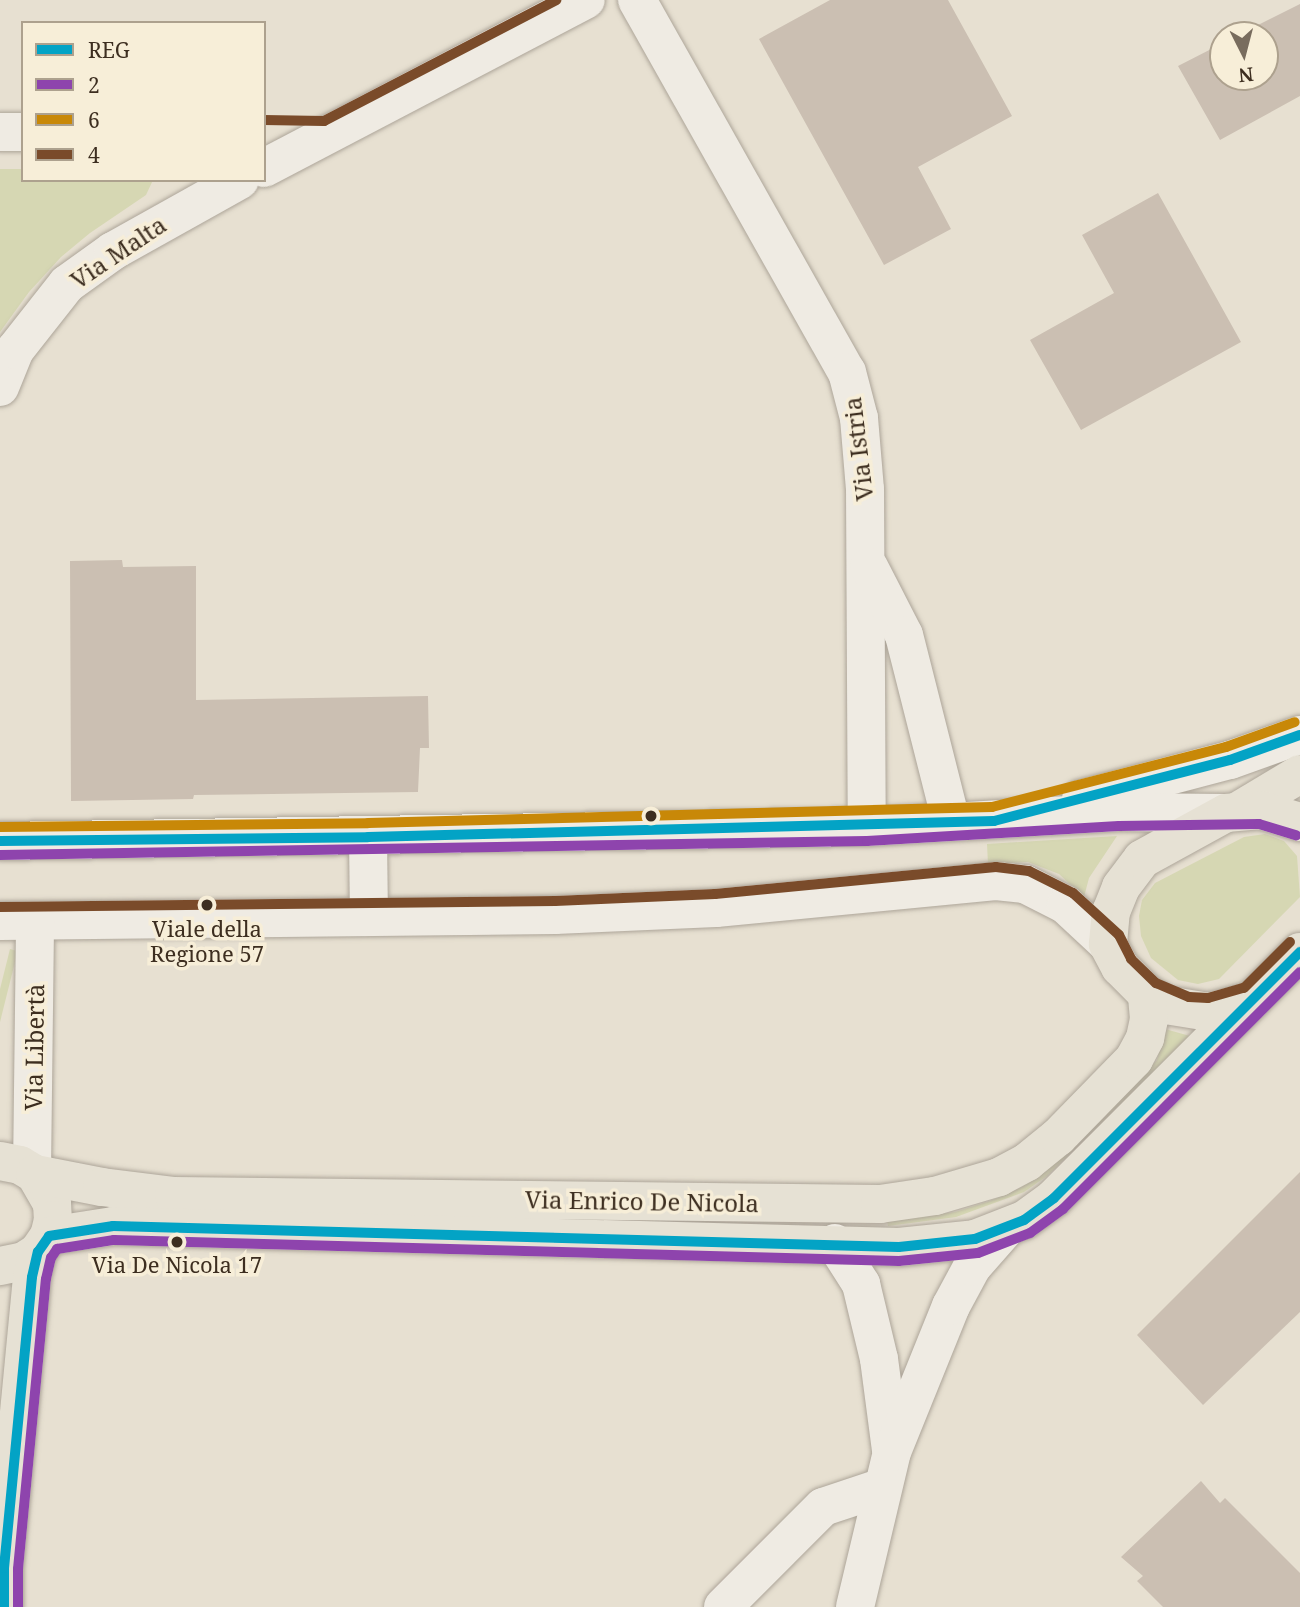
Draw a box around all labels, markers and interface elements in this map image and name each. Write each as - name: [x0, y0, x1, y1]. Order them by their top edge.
- legend: [21, 21, 266, 182]
- north arrow: [1209, 21, 1279, 91]
- text: REG: [88, 36, 130, 64]
- text: N: [1237, 61, 1255, 89]
- text: 2: [88, 71, 100, 99]
- text: 6: [88, 106, 100, 134]
- text: 4: [88, 141, 100, 169]
- street label: Via Malta: [65, 210, 171, 294]
- street label: Via Istria: [837, 396, 879, 502]
- unlabelled marker: [644, 809, 658, 823]
- marker: Viale della Regione 57: [200, 898, 214, 912]
- place label: Viale della Regione 57: [150, 915, 264, 967]
- street label: Via Libertà: [18, 983, 50, 1111]
- street label: Via Enrico De Nicola: [525, 1185, 759, 1217]
- marker: Via De Nicola 17: [170, 1235, 184, 1249]
- place label: Via De Nicola 17: [92, 1252, 262, 1278]

